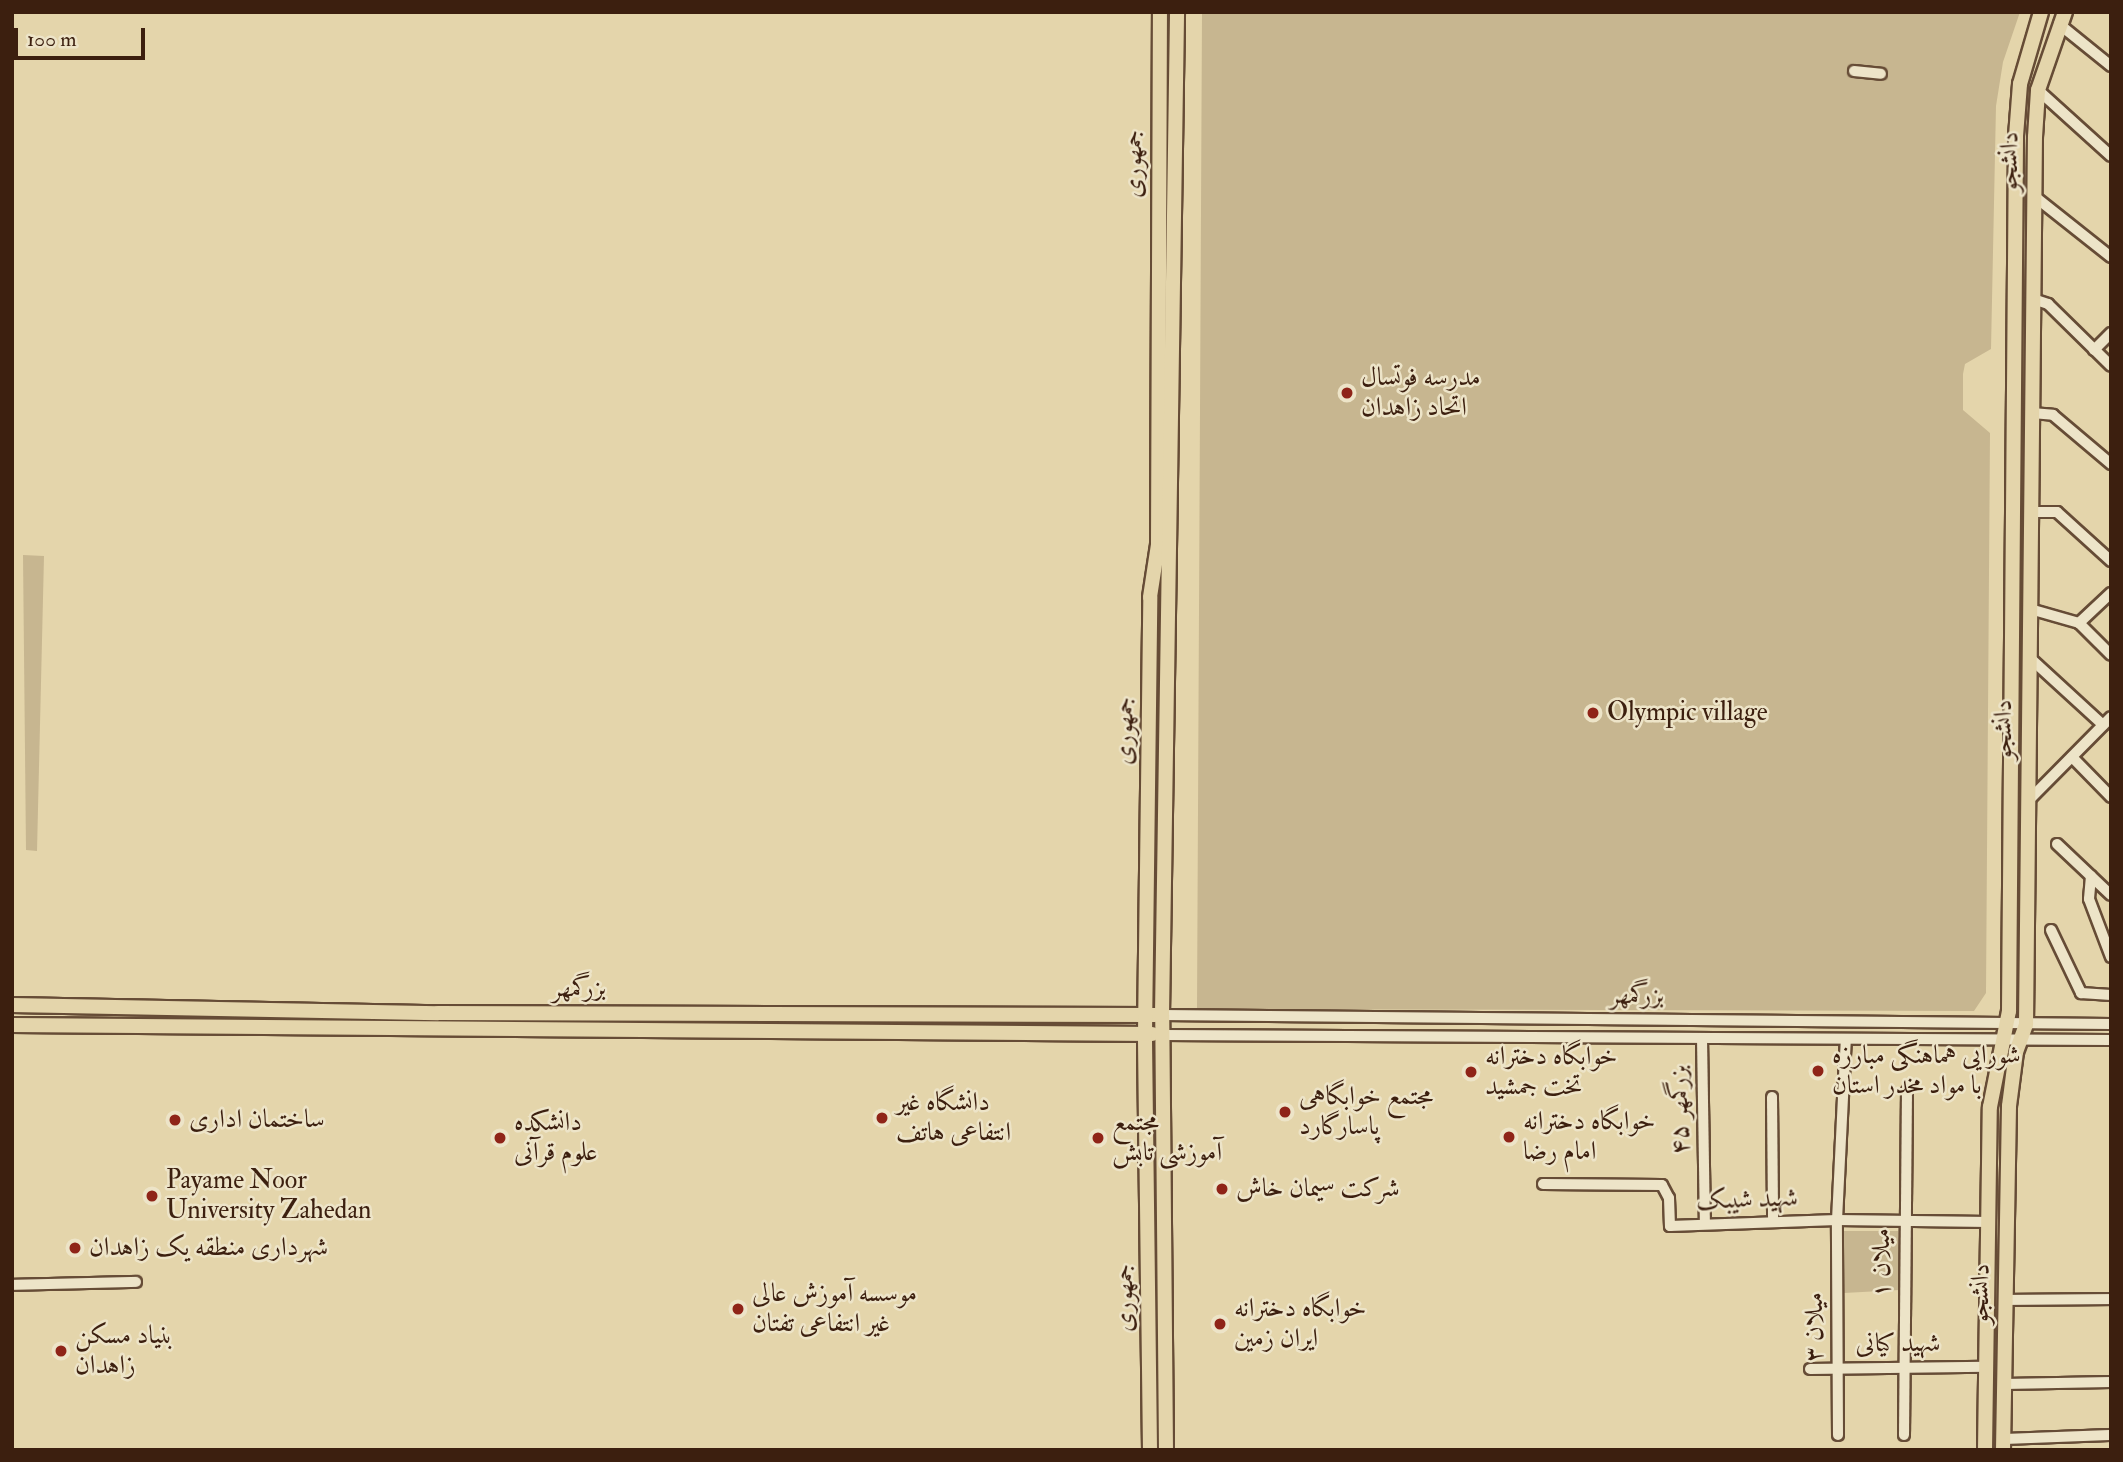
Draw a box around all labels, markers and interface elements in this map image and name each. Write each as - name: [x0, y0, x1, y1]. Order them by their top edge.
- scale bar: [18, 14, 149, 58]
- text: 100 m: [27, 26, 77, 53]
- street label: جمهوری: [1118, 130, 1150, 198]
- street label: دانشجو: [1994, 131, 2026, 193]
- place label: مدرسه فوتسال اتحاد زاهدان: [1361, 362, 1481, 424]
- marker: مدرسه فوتسال اتحاد زاهدان: [1339, 385, 1355, 401]
- street label: جمهوری: [1109, 697, 1141, 765]
- place label: Olympic village: [1607, 697, 1768, 729]
- street label: دانشجو: [1988, 700, 2020, 760]
- marker: Olympic village: [1585, 705, 1601, 721]
- street label: بزرگمهر: [552, 973, 606, 1005]
- street label: بزرگمهر: [1610, 980, 1664, 1012]
- place label: شورایی هماهنگی مبارزه با مواد مخدر استان: [1832, 1040, 2021, 1102]
- place label: خوابگاه دخترانه تخت جمشید: [1485, 1041, 1617, 1102]
- marker: شورایی هماهنگی مبارزه با مواد مخدر استان: [1810, 1063, 1826, 1079]
- marker: خوابگاه دخترانه تخت جمشید: [1463, 1064, 1479, 1080]
- street label: بزرگمهر ۴۵: [1664, 1065, 1696, 1155]
- place label: مجتمع خوابگاهی پاسارگارد: [1299, 1081, 1433, 1142]
- place label: دانشگاه غیر انتفاعی هاتف: [896, 1087, 1011, 1148]
- place label: ساختمان اداری: [189, 1104, 325, 1136]
- marker: مجتمع خوابگاهی پاسارگارد: [1277, 1104, 1293, 1120]
- place label: خوابگاه دخترانه امام رضا: [1523, 1106, 1655, 1168]
- place label: دانشکده علوم قرآنی: [514, 1107, 598, 1168]
- place label: مجتمع آموزشی تابش: [1112, 1107, 1222, 1168]
- marker: دانشگاه غیر انتفاعی هاتف: [874, 1110, 890, 1126]
- marker: ساختمان اداری: [167, 1112, 183, 1128]
- marker: خوابگاه دخترانه امام رضا: [1501, 1129, 1517, 1145]
- marker: دانشکده علوم قرآنی: [492, 1130, 508, 1146]
- marker: مجتمع آموزشی تابش: [1090, 1130, 1106, 1146]
- place label: Payame Noor University Zahedan: [166, 1165, 372, 1226]
- place label: شرکت سیمان خاش: [1236, 1173, 1400, 1205]
- marker: شرکت سیمان خاش: [1214, 1181, 1230, 1197]
- street label: شهید شیبک: [1696, 1183, 1798, 1217]
- marker: Payame Noor University Zahedan: [144, 1188, 160, 1204]
- street label: میلان ۱: [1866, 1228, 1898, 1298]
- place label: شهرداری منطقه یک زاهدان: [89, 1232, 328, 1264]
- marker: شهرداری منطقه یک زاهدان: [67, 1240, 83, 1256]
- street label: دانشجو: [1965, 1263, 1997, 1325]
- street label: جمهوری: [1109, 1264, 1141, 1332]
- place label: موسسه آموزش عالی غیر انتفاعی تفتان: [752, 1278, 917, 1340]
- street label: میلان ۳: [1799, 1292, 1831, 1362]
- place label: خوابگاه دخترانه ایران زمین: [1234, 1293, 1366, 1354]
- marker: موسسه آموزش عالی غیر انتفاعی تفتان: [730, 1301, 746, 1317]
- marker: خوابگاه دخترانه ایران زمین: [1212, 1316, 1228, 1332]
- place label: بنیاد مسکن زاهدان: [75, 1320, 173, 1382]
- street label: شهید کیانی: [1856, 1328, 1940, 1360]
- marker: بنیاد مسکن زاهدان: [53, 1343, 69, 1359]

